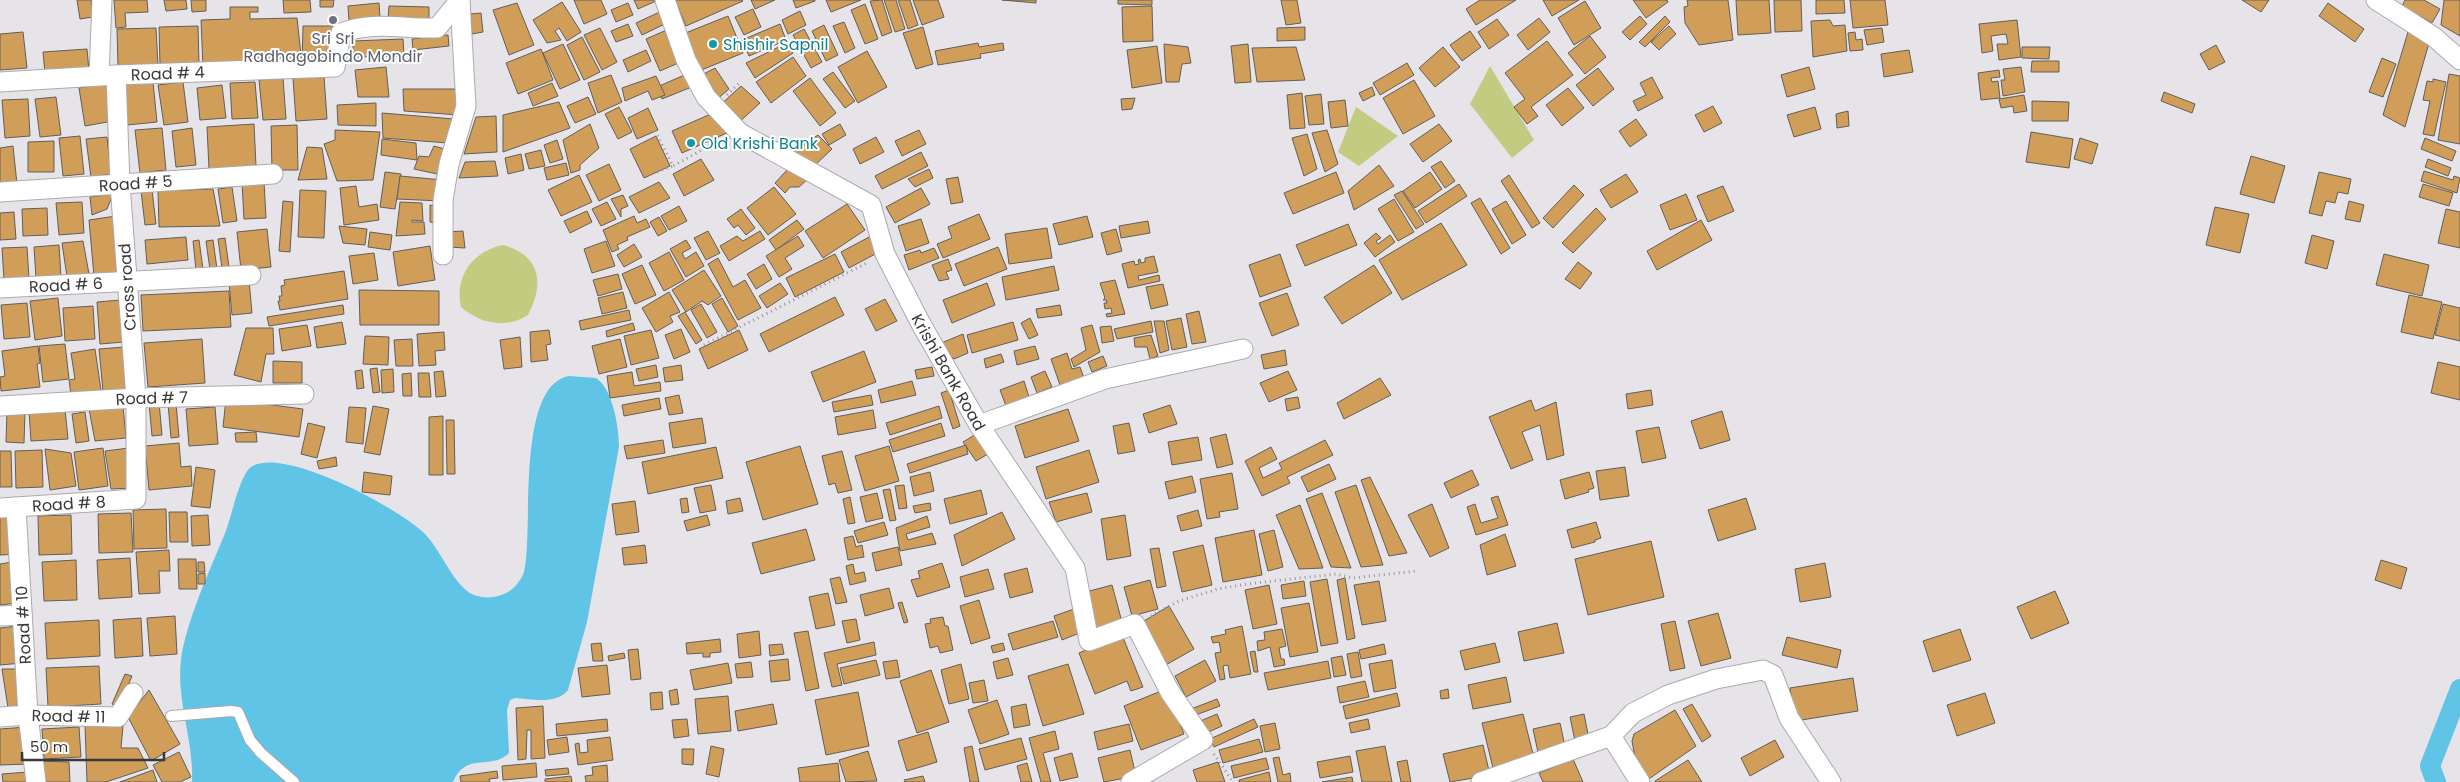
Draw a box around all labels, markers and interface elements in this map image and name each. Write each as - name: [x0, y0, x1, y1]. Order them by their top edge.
- marker: Sri Sri Radhagobindo Mondir: [327, 14, 339, 26]
- place label: Sri Sri Radhagobindo Mondir: [244, 27, 422, 68]
- place label: Shishir Sapnil: [723, 33, 828, 56]
- marker: Shishir Sapnil: [707, 38, 719, 50]
- street label: Road # 4: [131, 61, 205, 86]
- place label: Old Krishi Bank: [701, 132, 819, 155]
- marker: Old Krishi Bank: [685, 137, 697, 149]
- street label: Road # 5: [98, 170, 173, 197]
- street label: Cross road: [113, 243, 142, 331]
- street label: Road # 6: [28, 272, 103, 298]
- street label: Krishi Bank Road: [906, 310, 991, 435]
- street label: Road # 7: [115, 386, 188, 411]
- street label: Road # 8: [31, 490, 106, 518]
- street label: Road # 10: [10, 585, 37, 665]
- street label: Road # 11: [31, 704, 106, 729]
- scale bar: [22, 730, 165, 762]
- text: 50 m: [30, 736, 68, 757]

